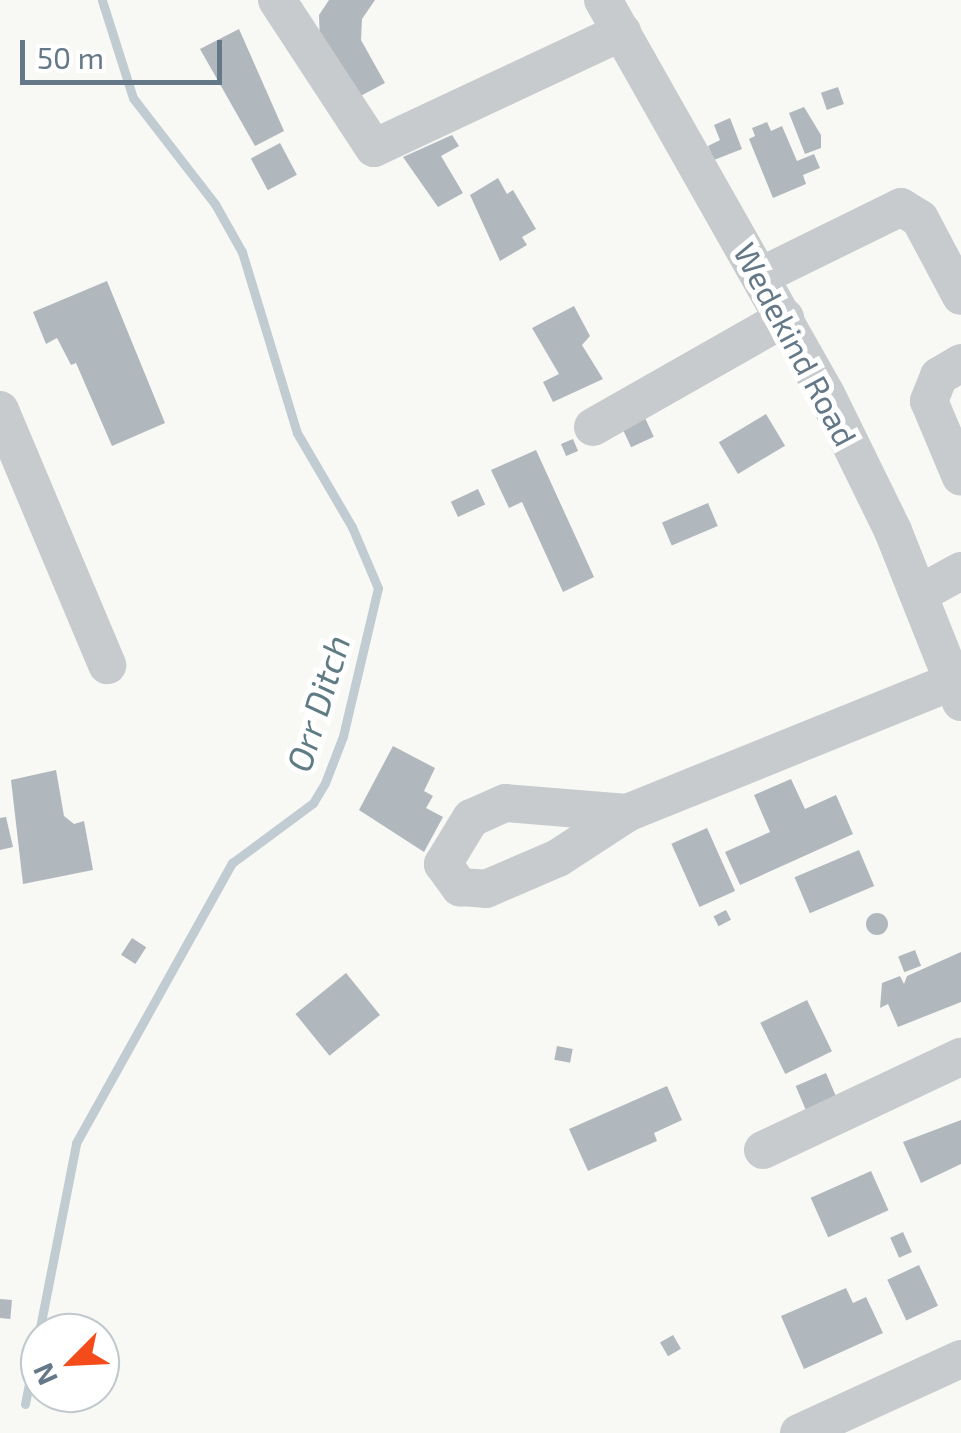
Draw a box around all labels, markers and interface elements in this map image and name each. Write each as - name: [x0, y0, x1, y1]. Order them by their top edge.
- scale bar: [25, 20, 228, 82]
- text: 50 m: [37, 39, 104, 75]
- street label: Wedekind Road: [726, 236, 866, 452]
- water label: Orr Ditch: [276, 629, 358, 777]
- north arrow: [20, 1313, 120, 1413]
- text: N: [25, 1358, 64, 1391]

